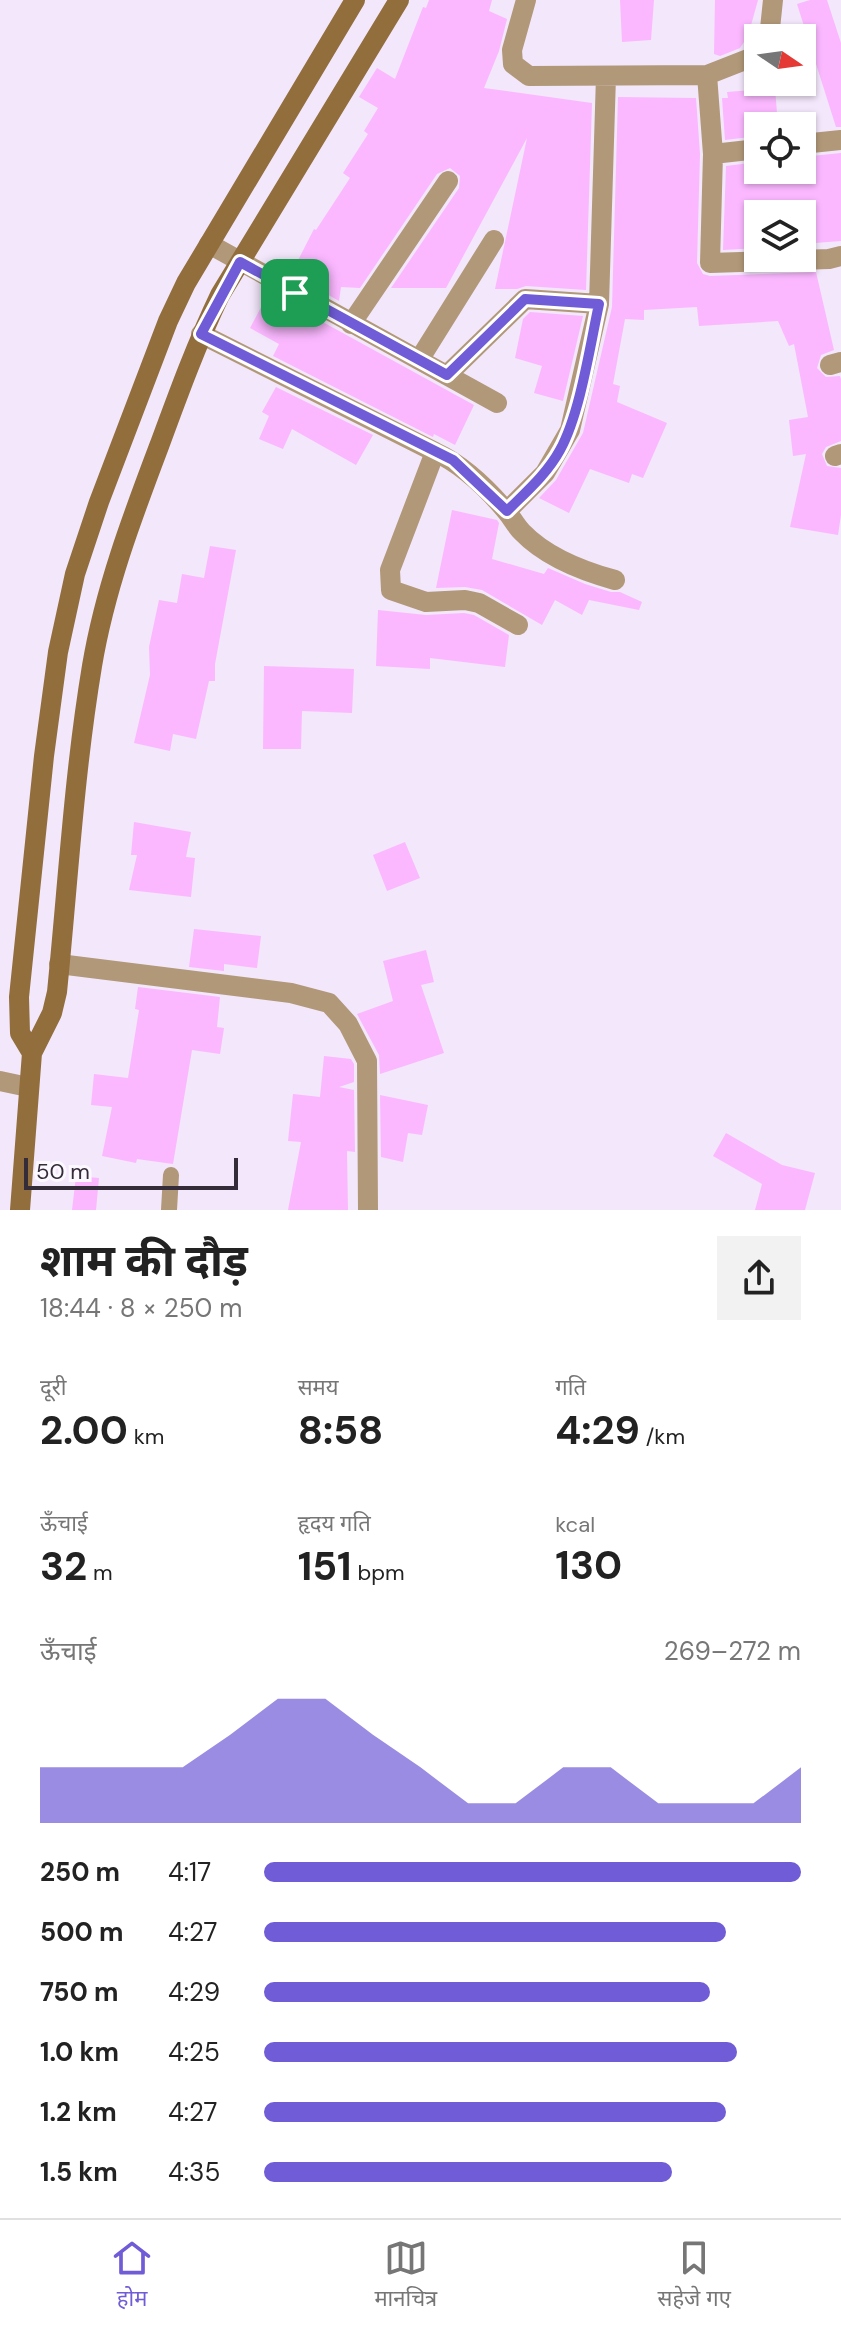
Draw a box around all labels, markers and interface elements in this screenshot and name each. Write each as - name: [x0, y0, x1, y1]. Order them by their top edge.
- north arrow: [744, 24, 816, 96]
- map controls: [744, 24, 816, 272]
- button: locate: [744, 112, 816, 184]
- button: layers: [744, 200, 816, 272]
- pin: [261, 259, 329, 327]
- icon: arrive: [273, 271, 317, 315]
- scale bar: [24, 1154, 238, 1190]
- text: 50 m: [36, 1157, 90, 1186]
- text: शाम की दौड़: [40, 1232, 248, 1290]
- button: share: [717, 1236, 801, 1320]
- text: 18:44 · 8 × 250 m: [40, 1291, 242, 1325]
- text: दूरी: [40, 1373, 66, 1402]
- text: समय: [298, 1373, 338, 1402]
- text: गति: [555, 1373, 586, 1402]
- text: 2.00: [40, 1404, 128, 1456]
- text: 8:58: [298, 1404, 383, 1456]
- text: 4:29: [555, 1404, 640, 1456]
- text: km: [128, 1422, 164, 1451]
- text: /km: [640, 1422, 685, 1451]
- text: ऊँचाई: [40, 1509, 88, 1538]
- text: हृदय गति: [298, 1509, 371, 1538]
- text: kcal: [555, 1510, 595, 1539]
- text: 130: [555, 1539, 622, 1591]
- text: 32: [40, 1540, 87, 1592]
- text: 151: [298, 1540, 352, 1592]
- text: m: [87, 1558, 113, 1587]
- text: bpm: [352, 1558, 405, 1587]
- text: ऊँचाई: [40, 1634, 96, 1668]
- text: 269–272 m: [664, 1634, 801, 1668]
- text: 250 m: [40, 1855, 120, 1889]
- text: 4:17: [168, 1855, 211, 1889]
- text: 500 m: [40, 1915, 123, 1949]
- text: 4:27: [168, 1915, 217, 1949]
- text: 750 m: [40, 1975, 118, 2009]
- text: 4:29: [168, 1975, 220, 2009]
- text: 1.0 km: [40, 2035, 119, 2069]
- text: 4:25: [168, 2035, 220, 2069]
- text: 1.2 km: [40, 2095, 117, 2129]
- text: 4:27: [168, 2095, 217, 2129]
- text: 1.5 km: [40, 2155, 118, 2189]
- text: 4:35: [168, 2155, 220, 2189]
- tab: होम: [110, 2236, 154, 2315]
- tab: मानचित्र: [374, 2236, 437, 2315]
- tab: सहेजे गए: [658, 2236, 731, 2315]

